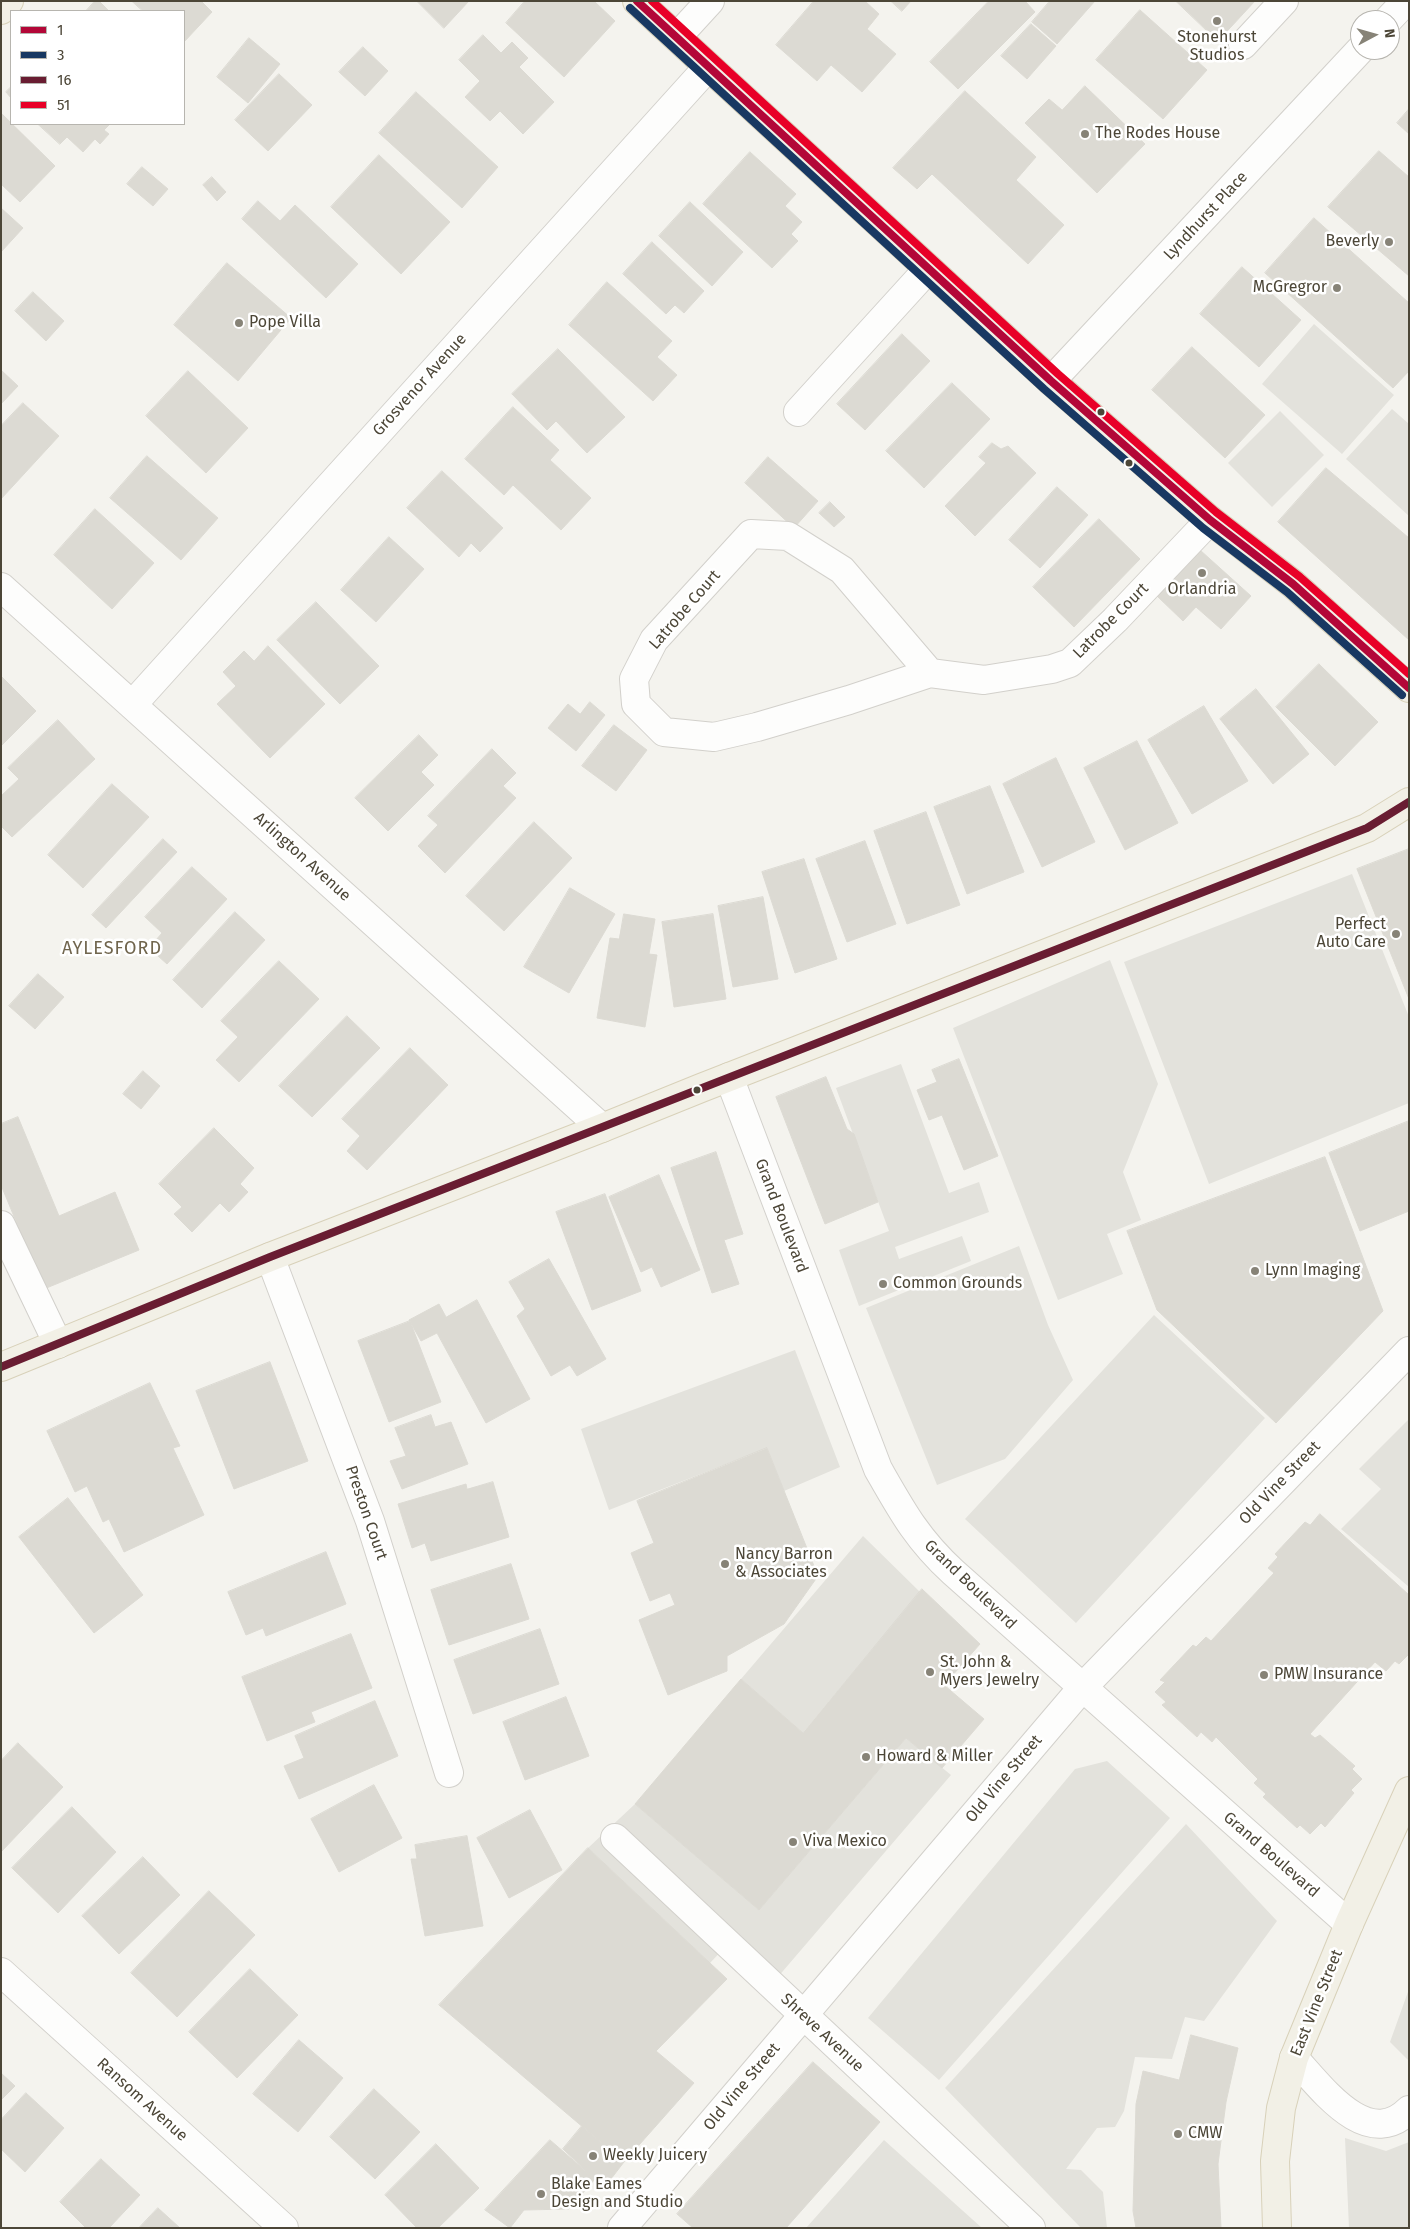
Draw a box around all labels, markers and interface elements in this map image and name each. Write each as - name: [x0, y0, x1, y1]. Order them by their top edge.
- legend: [10, 10, 185, 125]
- north arrow: [1350, 10, 1400, 60]
- marker: Stonehurst Studios: [1211, 15, 1223, 27]
- text: 1: [57, 21, 64, 39]
- place label: Stonehurst Studios: [1177, 28, 1257, 66]
- text: N: [1380, 28, 1398, 39]
- text: 3: [57, 46, 65, 64]
- text: 16: [57, 71, 72, 89]
- text: 51: [57, 96, 70, 114]
- place label: The Rodes House: [1095, 124, 1220, 144]
- marker: The Rodes House: [1079, 128, 1091, 140]
- street label: Lyndhurst Place: [1160, 168, 1252, 264]
- place label: Beverly: [1326, 232, 1379, 252]
- marker: Beverly: [1383, 236, 1395, 248]
- place label: McGregror: [1253, 278, 1327, 298]
- marker: McGregror: [1331, 282, 1343, 294]
- place label: Pope Villa: [249, 313, 321, 333]
- marker: Pope Villa: [233, 317, 245, 329]
- street label: Grosvenor Avenue: [369, 330, 471, 440]
- unlabelled marker: [1096, 407, 1106, 417]
- unlabelled marker: [1124, 458, 1134, 468]
- street label: Latrobe Court: [645, 566, 725, 654]
- marker: Orlandria: [1196, 567, 1208, 579]
- street label: Latrobe Court: [1069, 579, 1153, 663]
- place label: Orlandria: [1168, 580, 1236, 600]
- street label: Arlington Avenue: [250, 808, 354, 906]
- place label: Perfect Auto Care: [1316, 915, 1386, 953]
- marker: Perfect Auto Care: [1390, 928, 1402, 940]
- district label: AYLESFORD: [61, 938, 163, 960]
- unlabelled marker: [692, 1085, 702, 1095]
- street label: Grand Boulevard: [750, 1156, 812, 1276]
- place label: Lynn Imaging: [1265, 1261, 1360, 1281]
- marker: Lynn Imaging: [1249, 1265, 1261, 1277]
- place label: Common Grounds: [893, 1274, 1022, 1294]
- marker: Common Grounds: [877, 1278, 889, 1290]
- street label: Old Vine Street: [1235, 1437, 1325, 1529]
- street label: Preston Court: [341, 1463, 391, 1563]
- street label: Grand Boulevard: [920, 1536, 1020, 1634]
- place label: Nancy Barron & Associates: [735, 1545, 833, 1583]
- marker: Nancy Barron & Associates: [719, 1558, 731, 1570]
- place label: St. John & Myers Jewelry: [940, 1653, 1039, 1691]
- place label: PMW Insurance: [1274, 1665, 1383, 1685]
- marker: St. John & Myers Jewelry: [924, 1666, 936, 1678]
- marker: PMW Insurance: [1258, 1669, 1270, 1681]
- street label: Old Vine Street: [962, 1731, 1046, 1827]
- place label: Howard & Miller: [876, 1747, 993, 1767]
- marker: Howard & Miller: [860, 1751, 872, 1763]
- street label: Grand Boulevard: [1219, 1808, 1323, 1902]
- place label: Viva Mexico: [803, 1832, 887, 1852]
- marker: Viva Mexico: [787, 1836, 799, 1848]
- street label: East Vine Street: [1287, 1947, 1347, 2059]
- street label: Shreve Avenue: [777, 1990, 867, 2076]
- street label: Old Vine Street: [700, 2039, 784, 2135]
- street label: Ransom Avenue: [93, 2054, 191, 2146]
- place label: CMW: [1188, 2124, 1223, 2144]
- marker: CMW: [1172, 2128, 1184, 2140]
- place label: Weekly Juicery: [603, 2146, 707, 2166]
- marker: Weekly Juicery: [587, 2150, 599, 2162]
- place label: Blake Eames Design and Studio: [551, 2175, 683, 2213]
- marker: Blake Eames Design and Studio: [535, 2188, 547, 2200]

